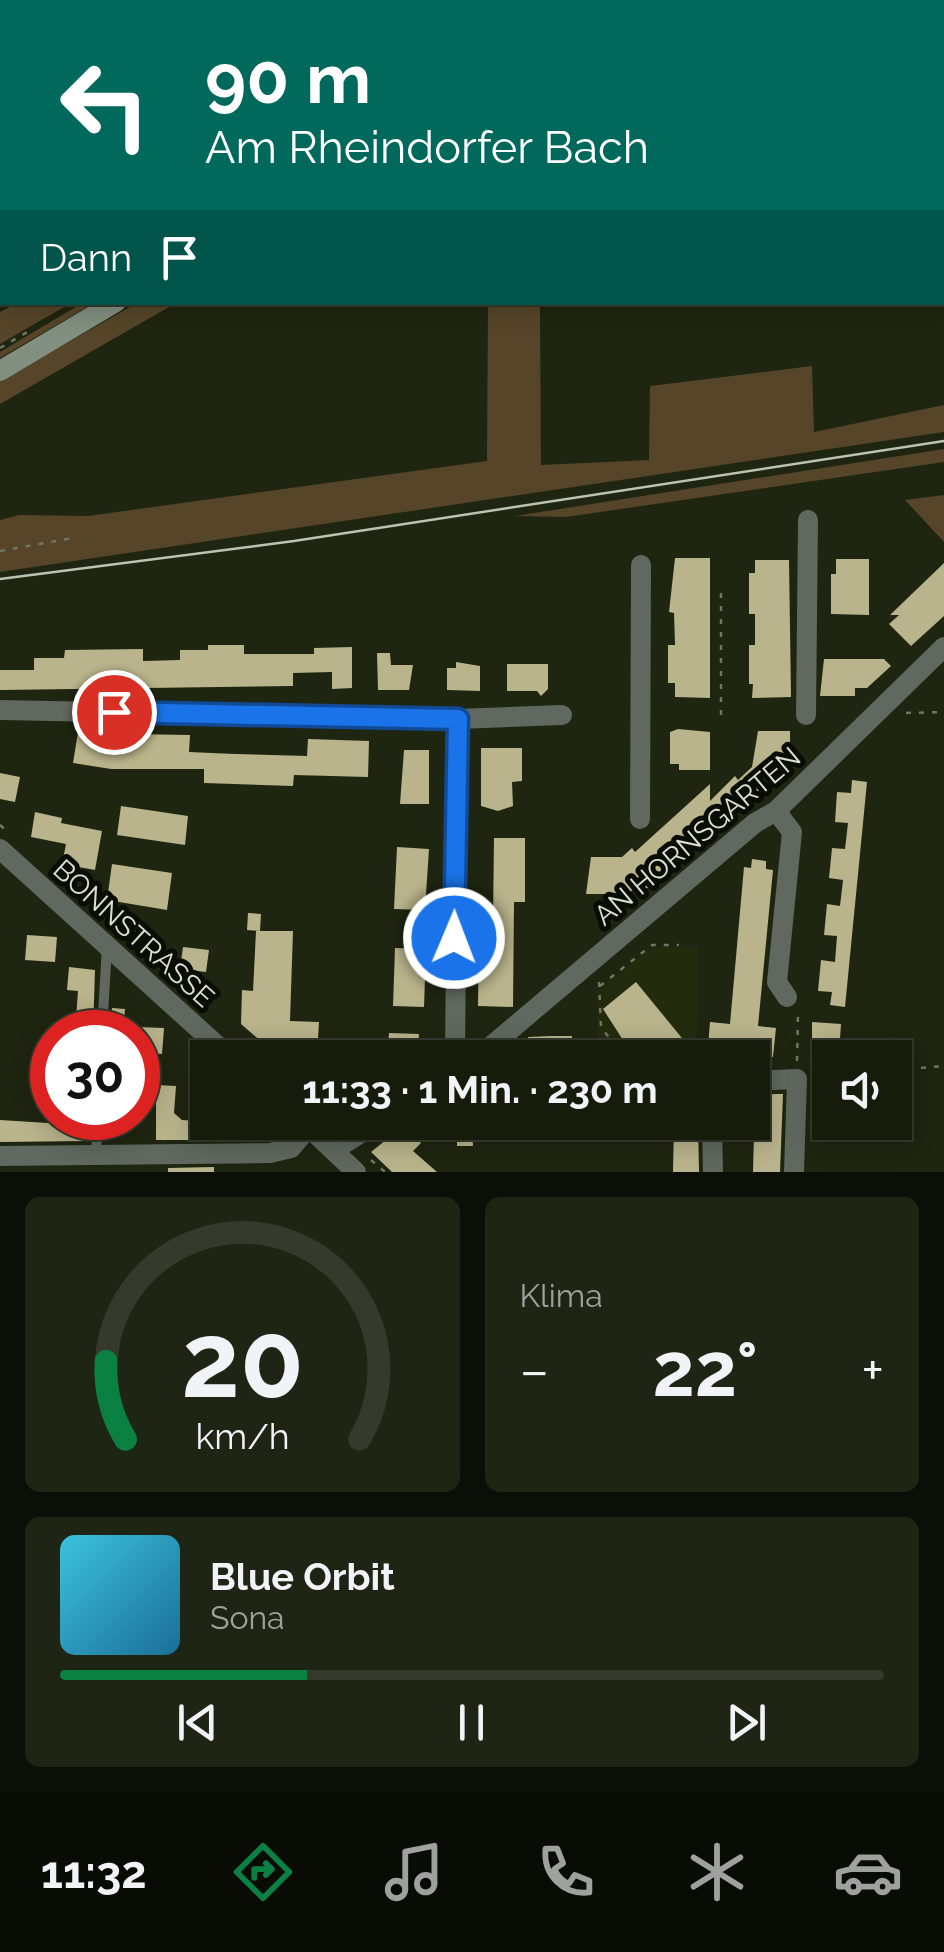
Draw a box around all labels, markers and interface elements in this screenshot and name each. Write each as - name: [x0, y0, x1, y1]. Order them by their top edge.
- text: 90 m: [205, 37, 371, 119]
- icon: left: [40, 40, 170, 170]
- text: Am Rheindorfer Bach: [205, 121, 649, 174]
- icon: arrive: [152, 230, 207, 285]
- text: Dann: [40, 235, 132, 280]
- pin: [72, 670, 157, 755]
- icon: arrive: [87, 685, 142, 740]
- street label: AN HORNSGARTEN: [587, 740, 807, 932]
- street label: BONNSTRASSE: [47, 853, 221, 1014]
- position arrow: [402, 886, 506, 990]
- speed limit sign: 30: [30, 1010, 160, 1140]
- map controls: [812, 1040, 912, 1140]
- button: sound: [812, 1040, 912, 1140]
- text: 11:33 · 1 Min. · 230 m: [302, 1067, 658, 1112]
- text: Klima: [520, 1277, 603, 1314]
- text: 20: [181, 1299, 304, 1421]
- text: 22°: [652, 1325, 758, 1414]
- text: −: [520, 1338, 549, 1403]
- text: +: [861, 1338, 884, 1403]
- text: km/h: [195, 1415, 289, 1457]
- text: Blue Orbit: [210, 1554, 395, 1599]
- text: Sona: [210, 1599, 285, 1636]
- icon: previous: [170, 1695, 225, 1750]
- icon: pause: [444, 1695, 499, 1750]
- icon: next: [719, 1695, 774, 1750]
- icon: directions: [228, 1837, 298, 1907]
- icon: music: [379, 1837, 449, 1907]
- icon: phone: [531, 1837, 601, 1907]
- icon: climate: [682, 1837, 752, 1907]
- icon: car: [833, 1837, 903, 1907]
- text: 11:32: [41, 1846, 147, 1899]

